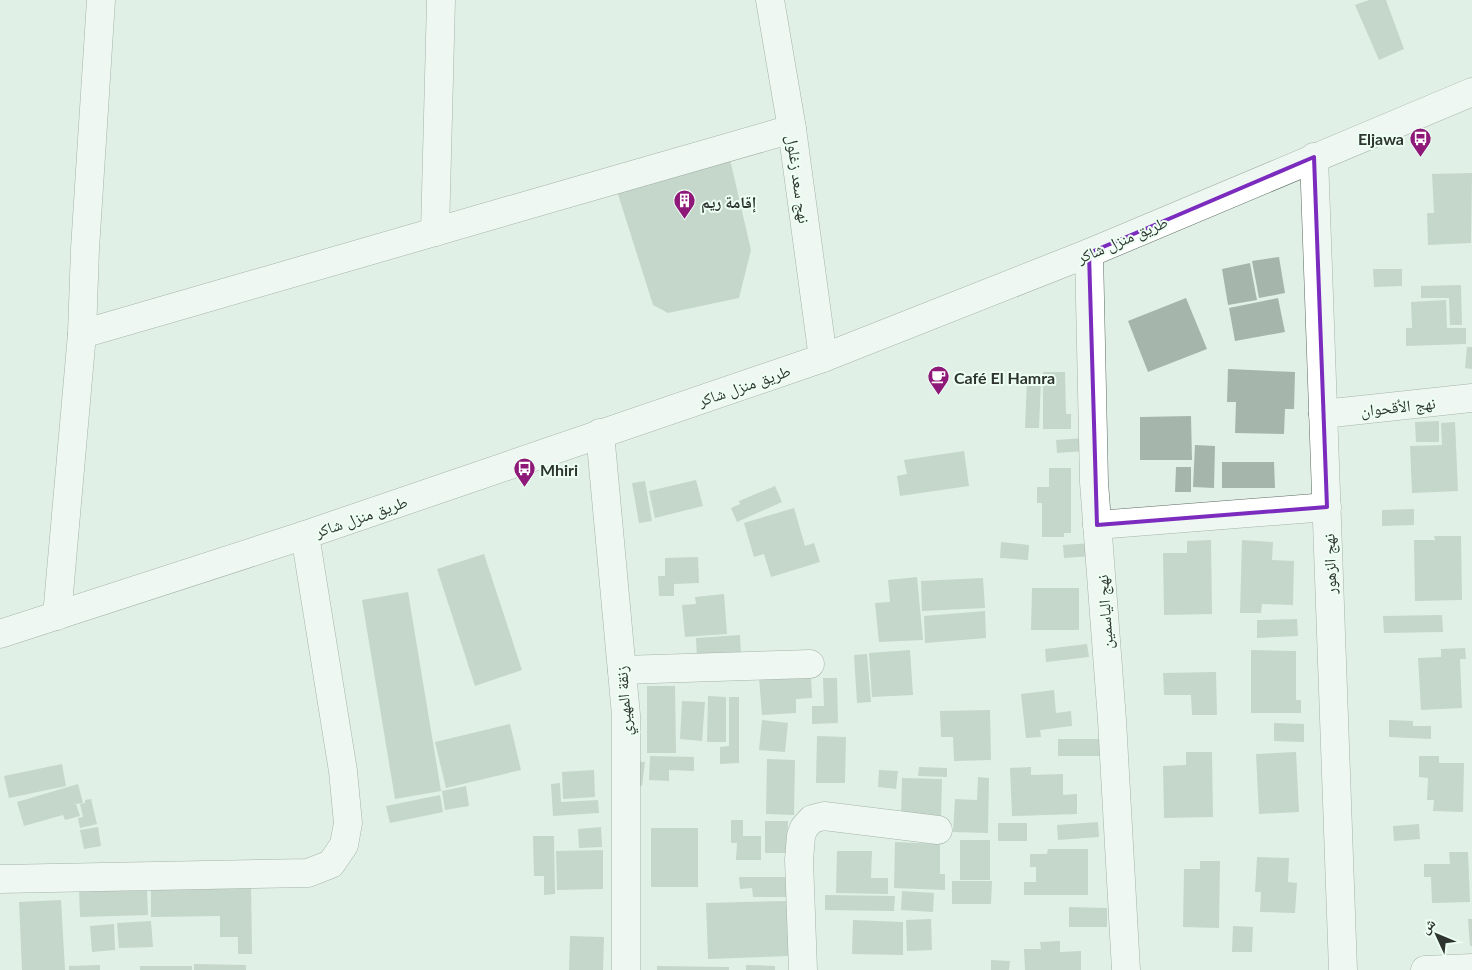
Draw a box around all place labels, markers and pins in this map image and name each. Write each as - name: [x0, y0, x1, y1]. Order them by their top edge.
- bus stop icon: Eljawa: [1408, 126, 1432, 157]
- place label: Eljawa: [1358, 129, 1404, 148]
- building icon: إقامة ريم: [673, 189, 697, 220]
- place label: إقامة ريم: [701, 192, 756, 214]
- cafe icon: Café El Hamra: [926, 365, 950, 396]
- place label: Café El Hamra: [954, 368, 1055, 387]
- bus stop icon: Mhiri: [512, 457, 536, 488]
- place label: Mhiri: [540, 460, 578, 479]

